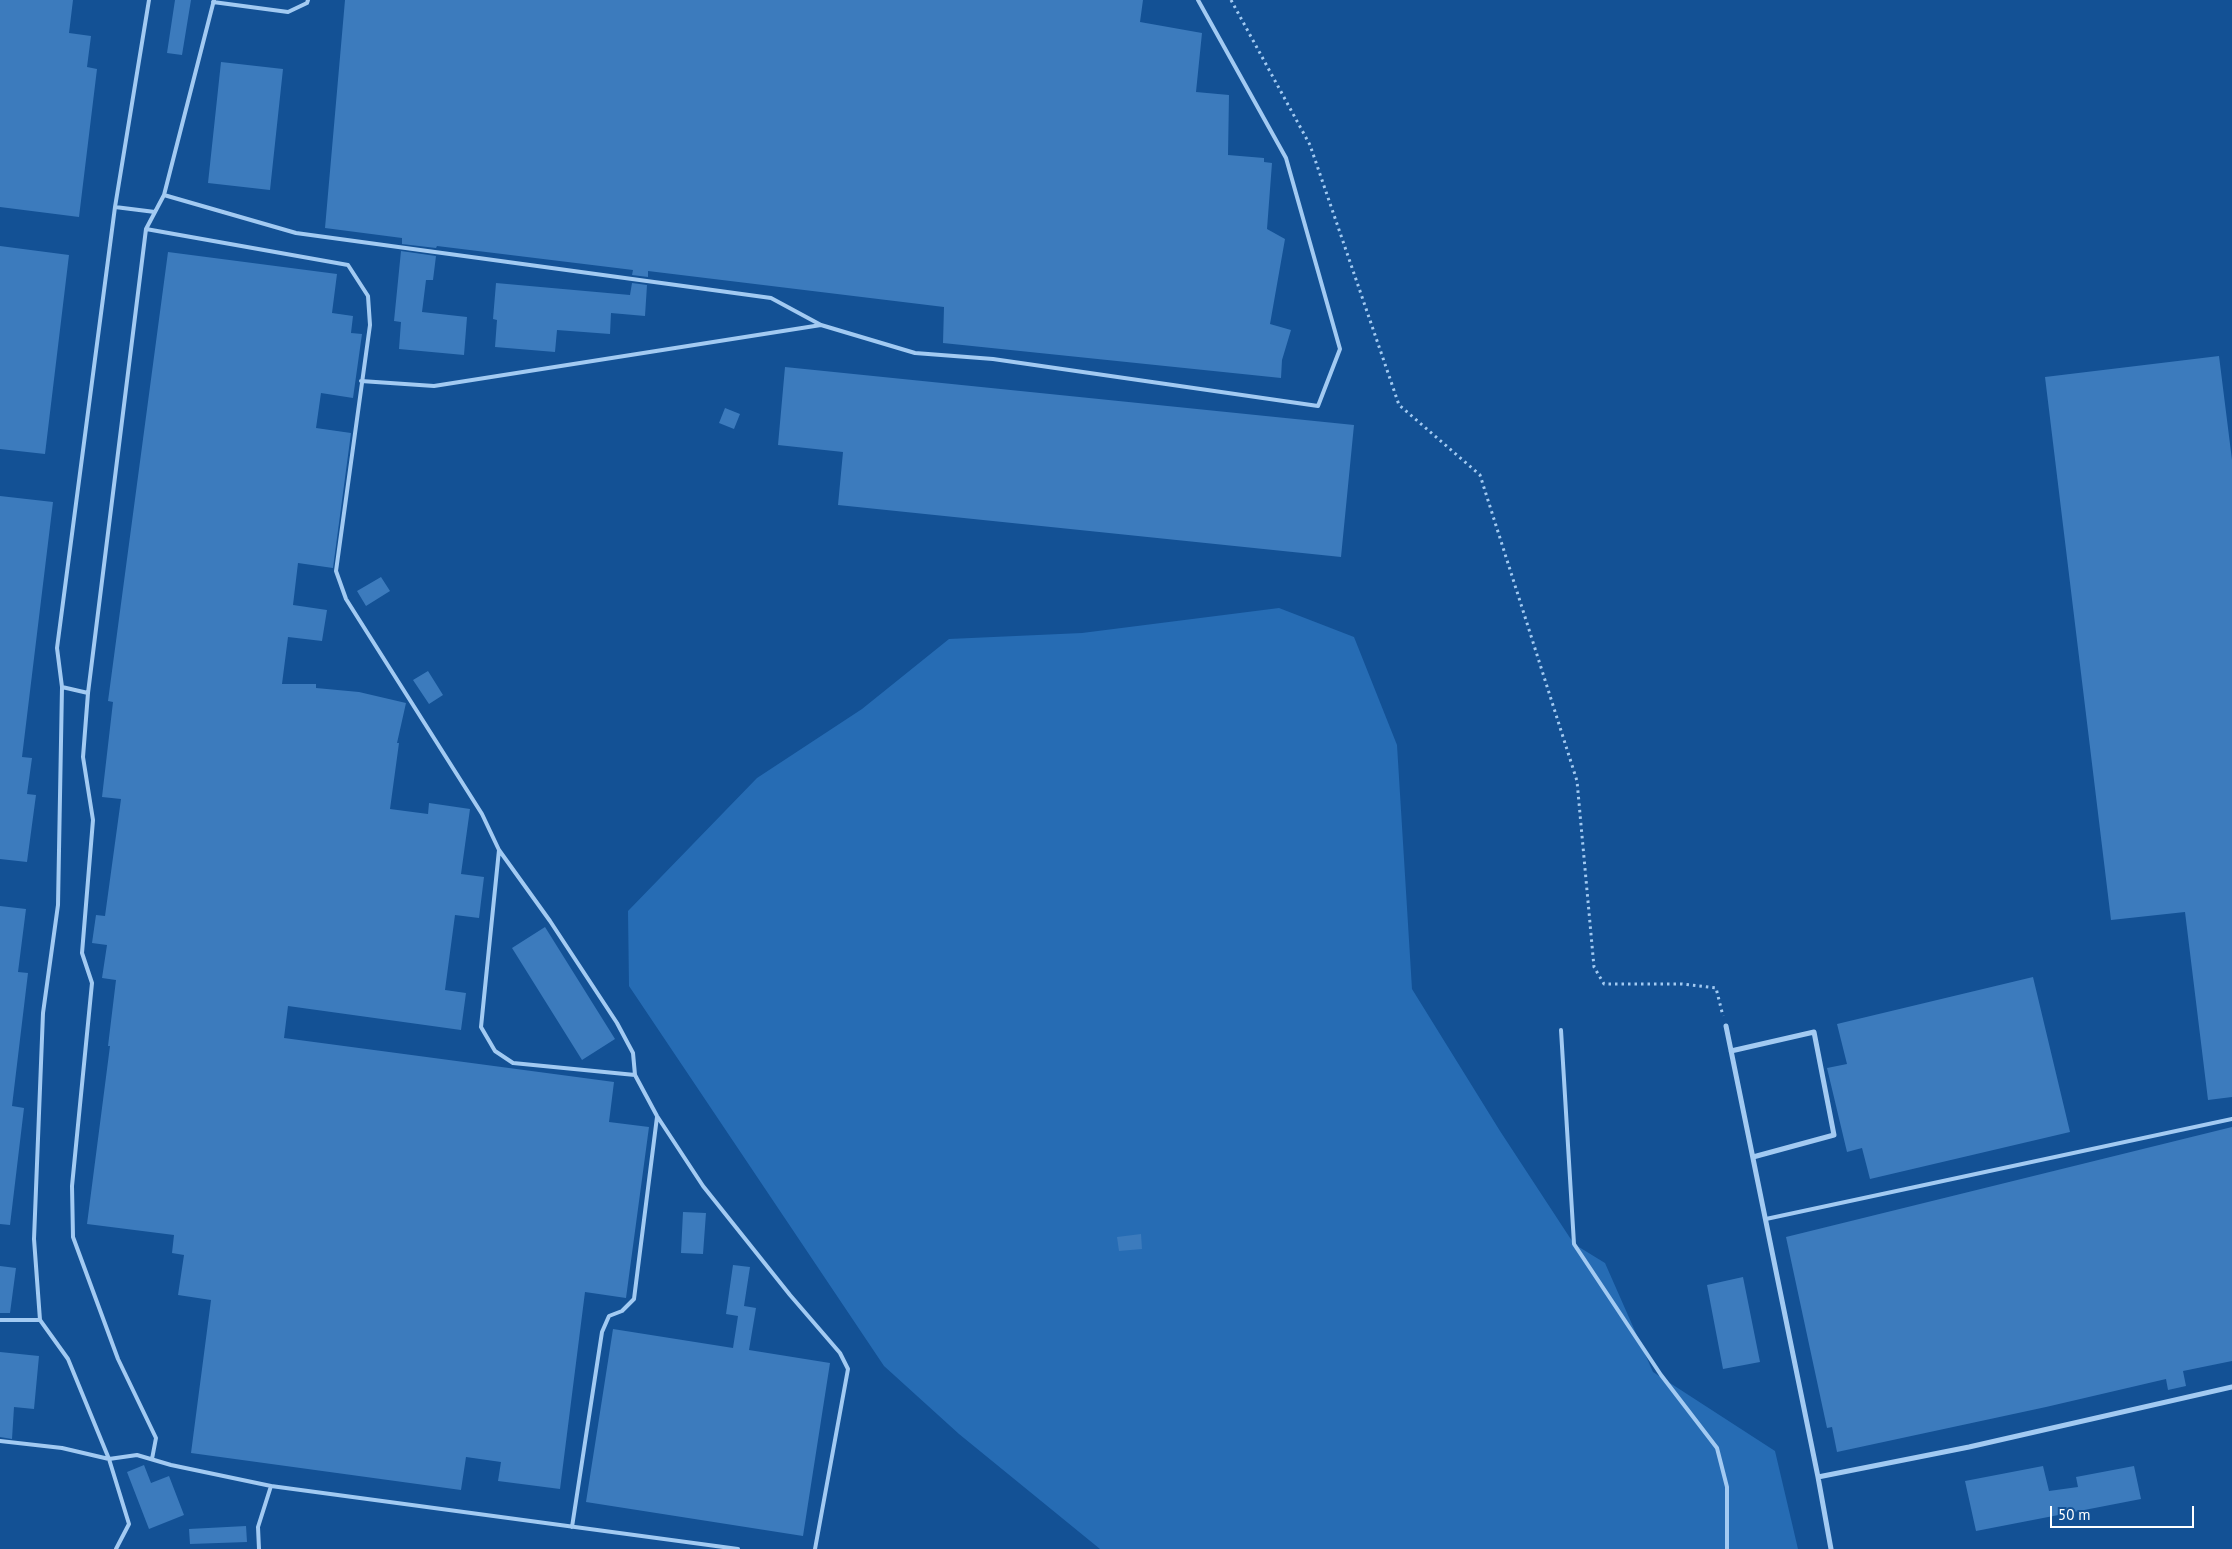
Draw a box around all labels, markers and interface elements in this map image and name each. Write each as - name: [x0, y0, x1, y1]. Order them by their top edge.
- scale bar: [2052, 1496, 2196, 1528]
- text: 50 m: [2058, 1505, 2091, 1524]

